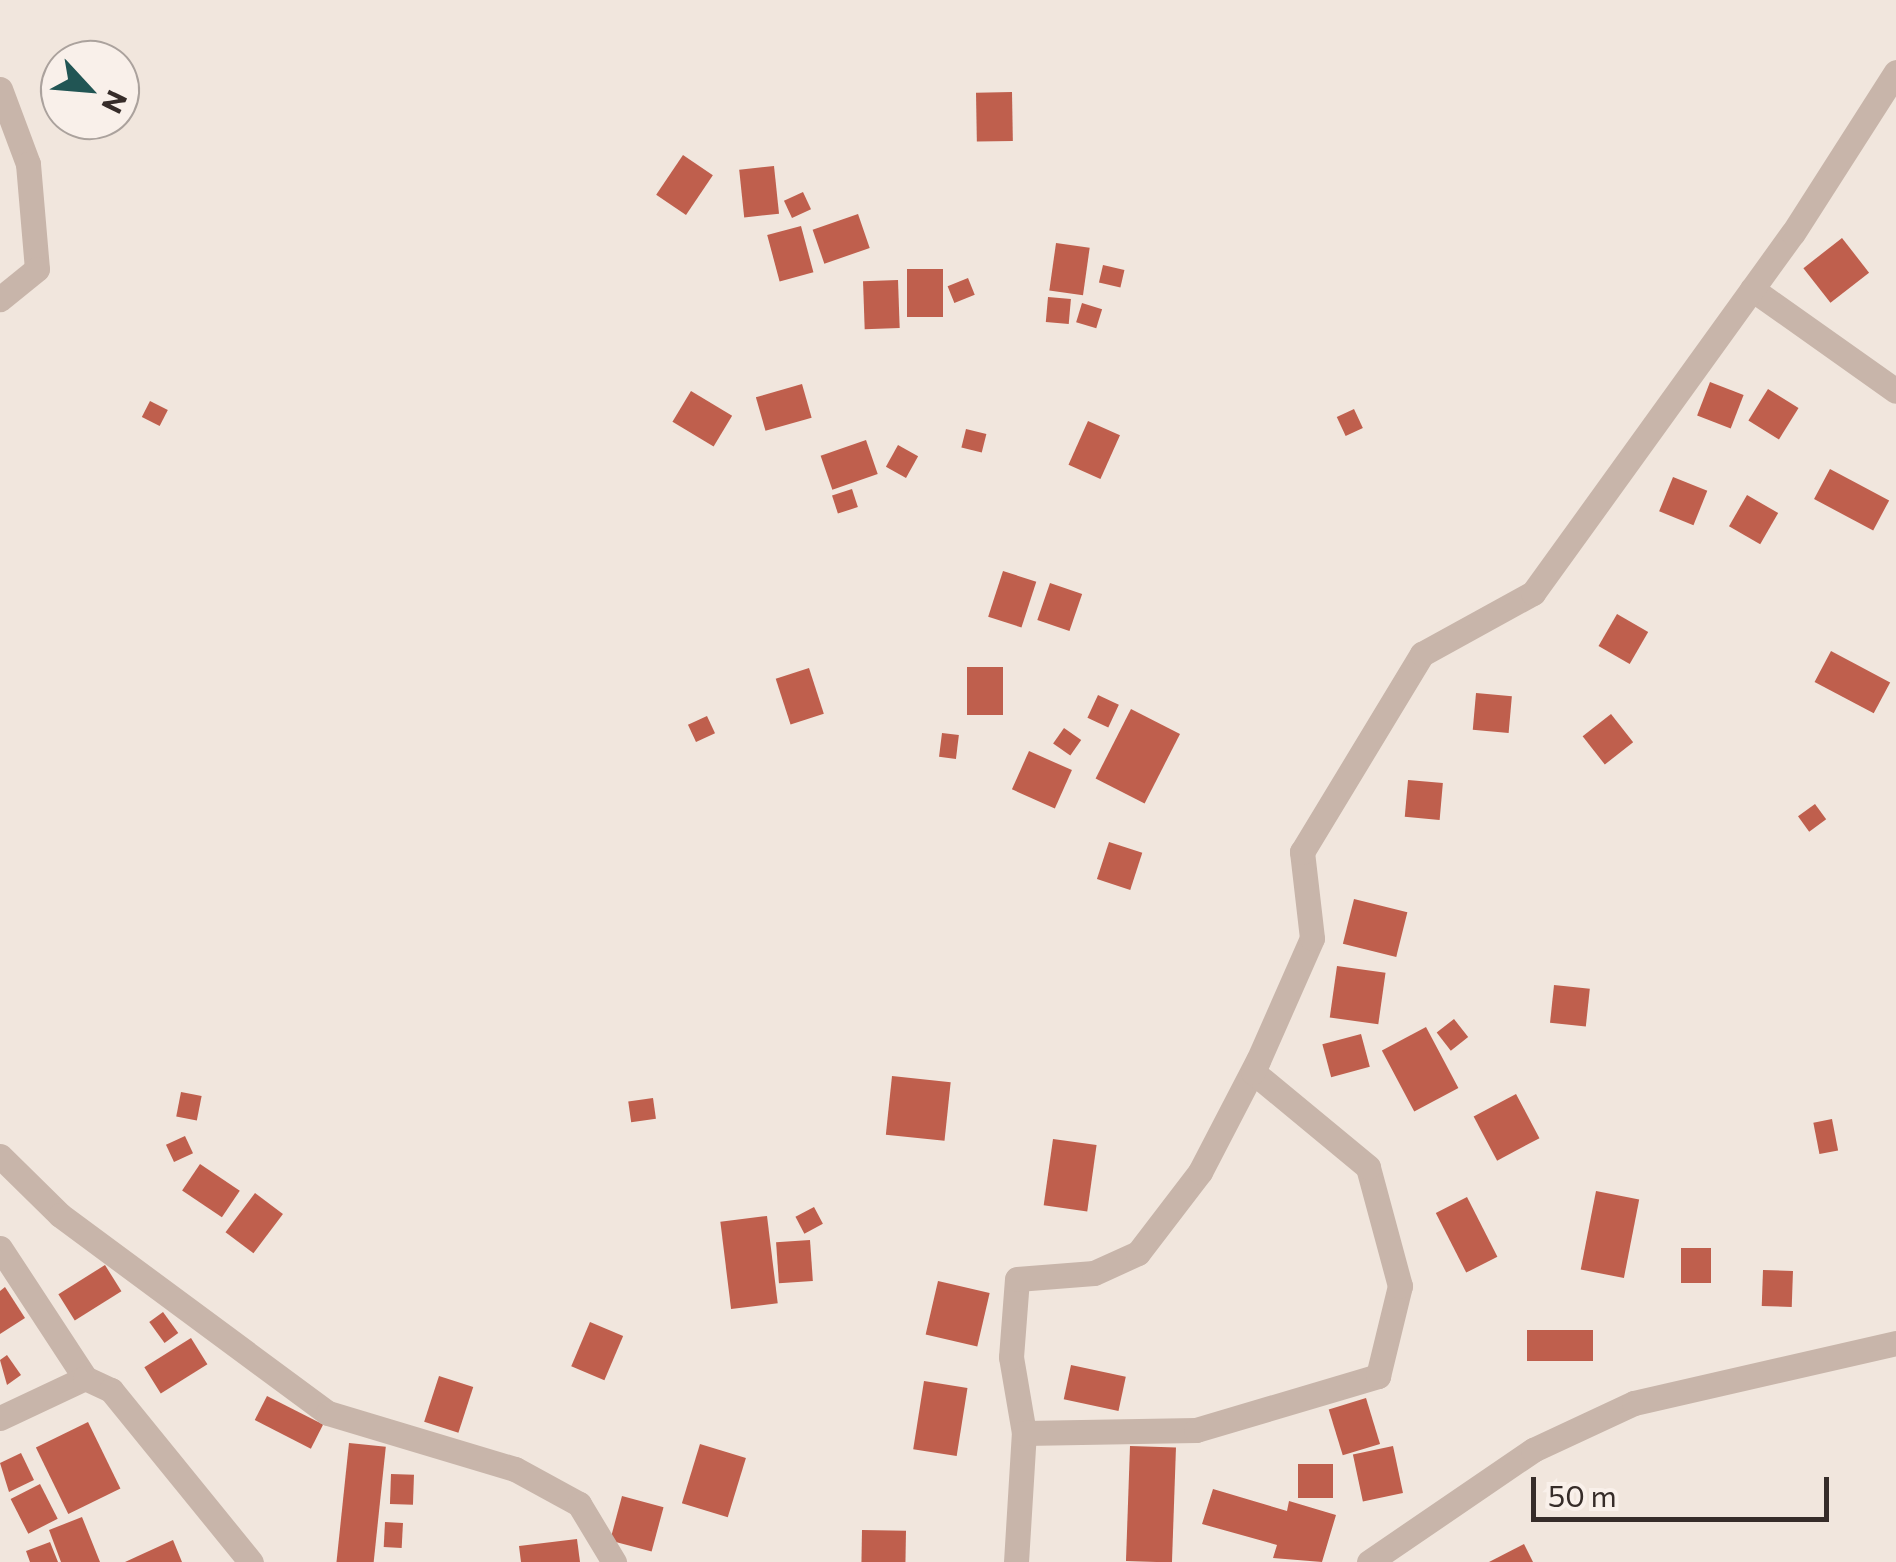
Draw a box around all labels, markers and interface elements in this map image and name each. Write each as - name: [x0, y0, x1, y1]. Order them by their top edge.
- north arrow: [40, 40, 140, 140]
- text: N: [95, 85, 135, 119]
- scale bar: [1536, 1457, 1834, 1519]
- text: 50 m: [1548, 1476, 1617, 1513]

